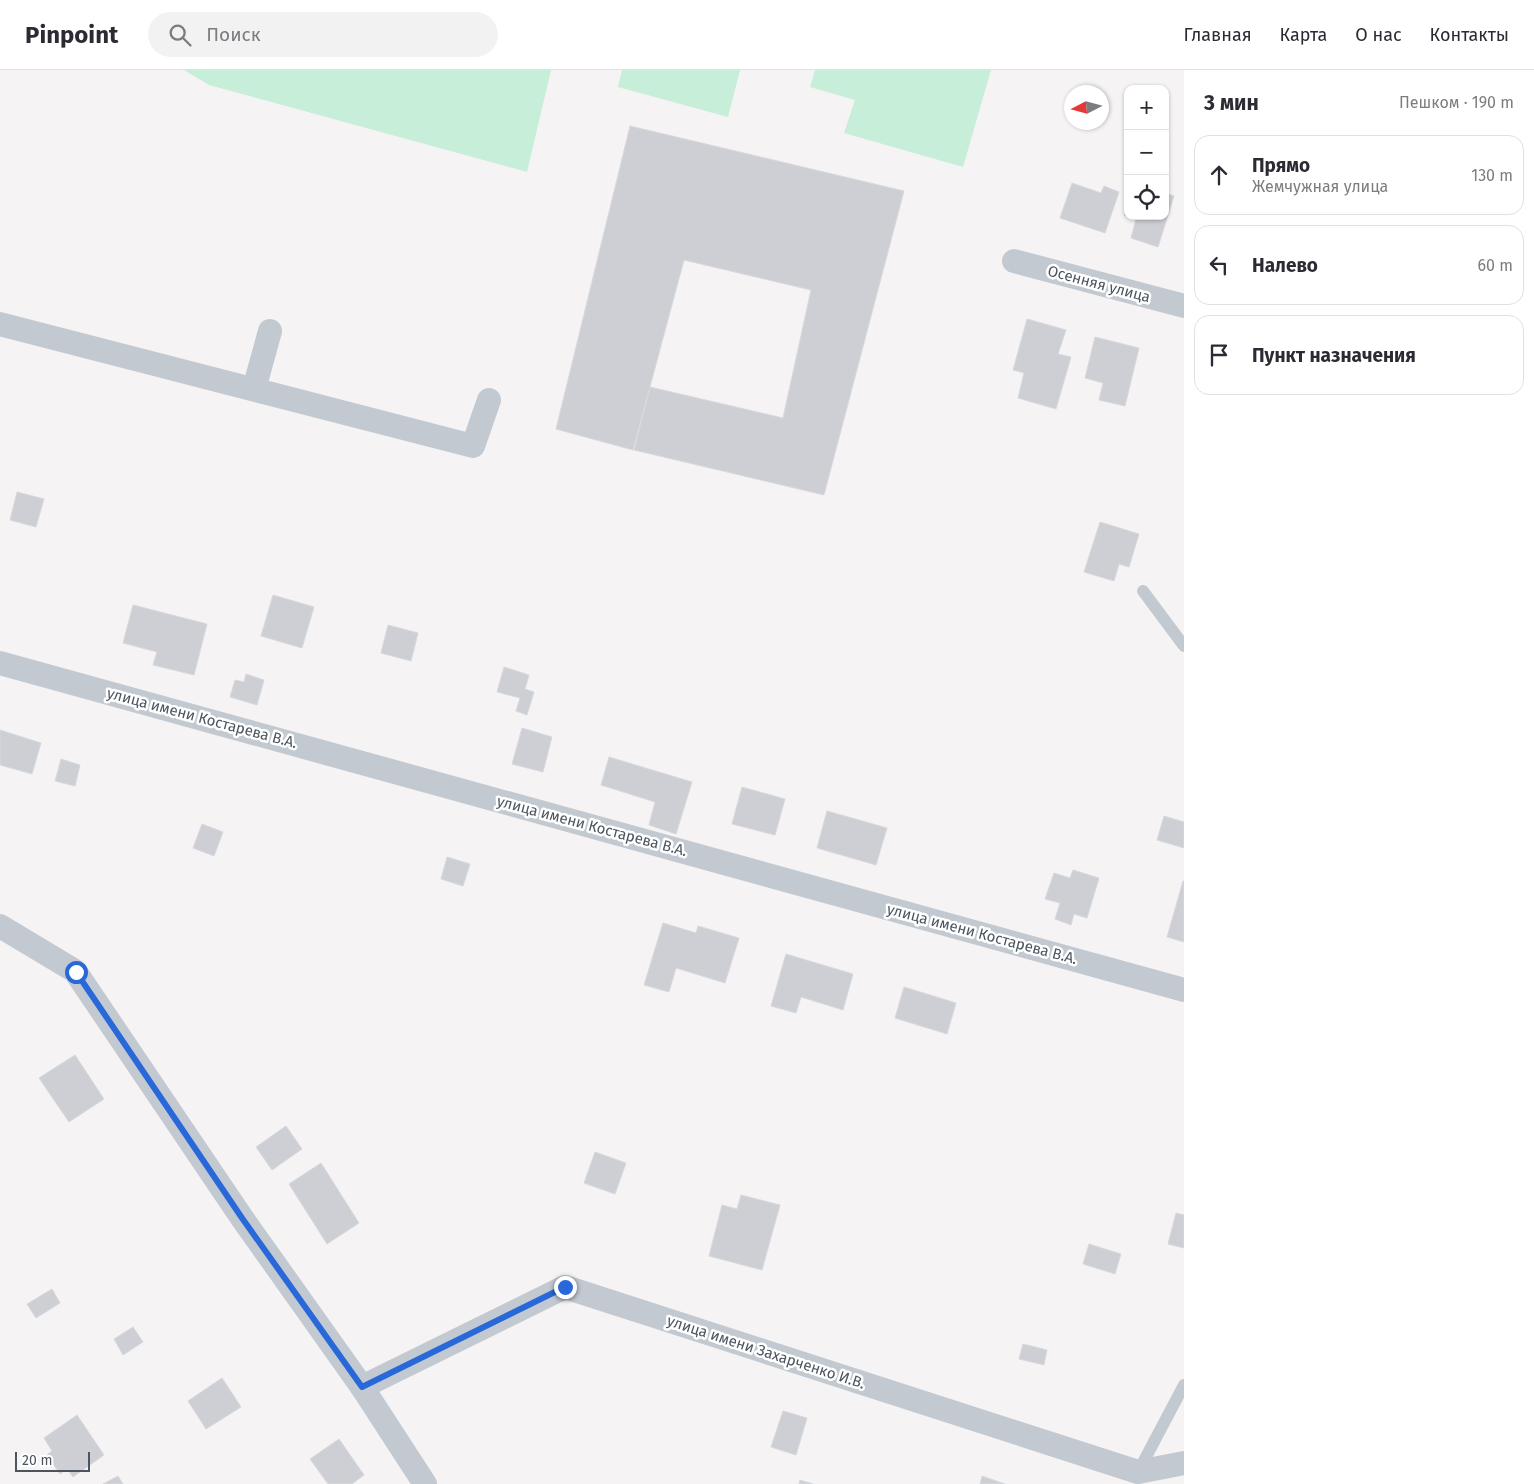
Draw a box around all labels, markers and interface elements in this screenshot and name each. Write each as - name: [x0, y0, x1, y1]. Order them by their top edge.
- search box: [148, 12, 498, 57]
- text: Pinpoint: [25, 21, 118, 49]
- icon: search: [166, 21, 194, 49]
- text: Поиск: [206, 23, 261, 46]
- text: Главная: [1184, 24, 1252, 46]
- text: Карта: [1280, 24, 1327, 46]
- text: О нас: [1355, 24, 1402, 46]
- text: Контакты: [1430, 24, 1509, 46]
- north arrow: [1064, 85, 1109, 130]
- map controls: [1124, 85, 1169, 220]
- button: +: [1124, 85, 1169, 130]
- text: 3 мин: [1204, 90, 1259, 116]
- text: Пешком · 190 m: [1399, 93, 1514, 112]
- button: −: [1124, 130, 1169, 175]
- text: Прямо: [1252, 154, 1310, 177]
- icon: ahead: [1205, 161, 1233, 189]
- text: 130 m: [1471, 166, 1513, 185]
- button: locate: [1124, 175, 1169, 220]
- text: Жемчужная улица: [1252, 177, 1388, 196]
- icon: left: [1205, 251, 1233, 279]
- text: Налево: [1252, 254, 1318, 277]
- text: 60 m: [1478, 256, 1513, 275]
- street label: Осенняя улица: [1046, 262, 1152, 306]
- icon: arrive: [1205, 341, 1233, 369]
- text: Пункт назначения: [1252, 344, 1416, 367]
- street label: улица имени Костарева В.А.: [105, 684, 299, 752]
- street label: улица имени Костарева В.А.: [495, 792, 689, 860]
- street label: улица имени Костарева В.А.: [885, 900, 1079, 968]
- route start: [65, 961, 88, 984]
- route end: [554, 1276, 577, 1299]
- street label: улица имени Захарченко И.В.: [665, 1311, 867, 1393]
- scale bar: [15, 1449, 90, 1472]
- text: 20 m: [22, 1452, 52, 1469]

